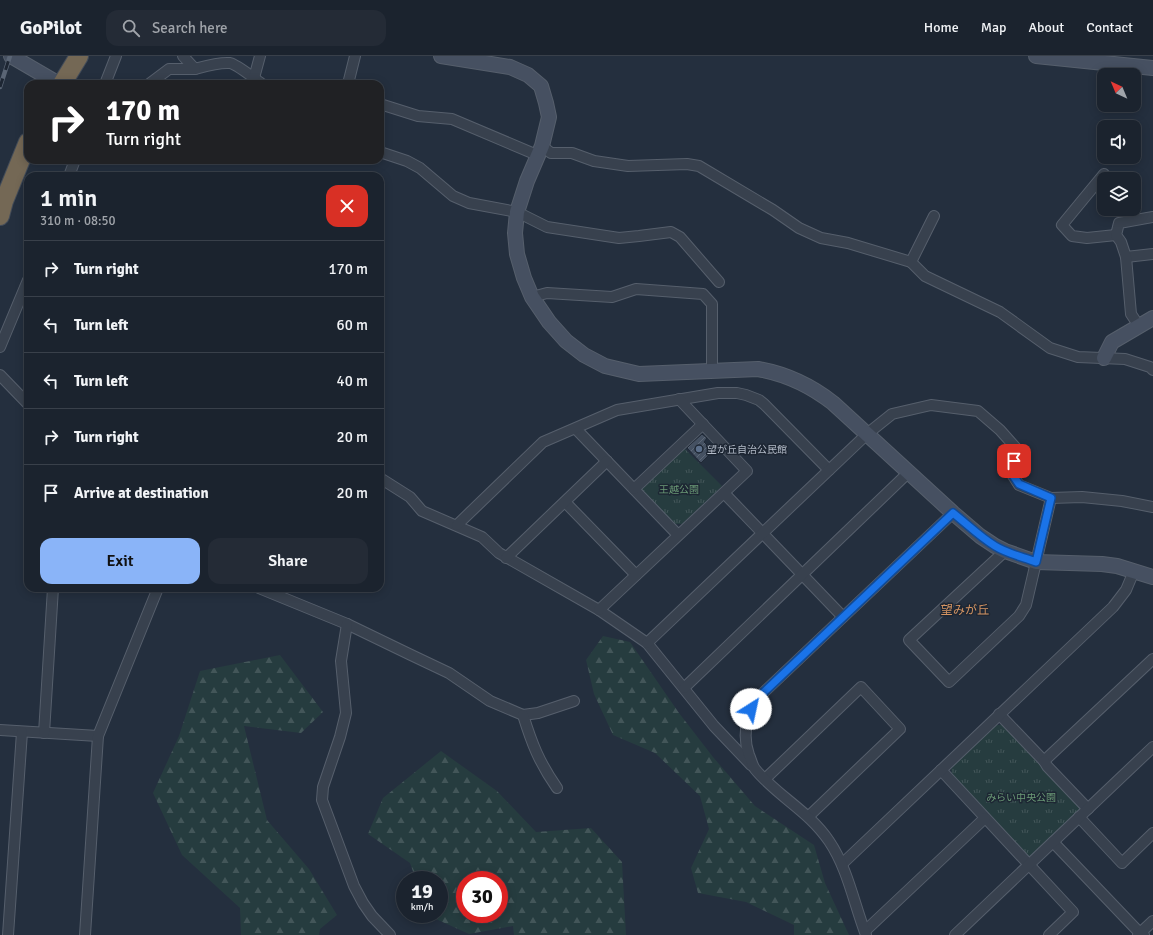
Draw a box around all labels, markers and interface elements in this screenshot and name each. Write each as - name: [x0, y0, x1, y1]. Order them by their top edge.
- search box: [106, 10, 386, 46]
- text: GoPilot: [20, 16, 82, 40]
- icon: search: [120, 17, 142, 39]
- text: Search here: [152, 19, 228, 37]
- text: Home: [924, 19, 959, 36]
- text: Map: [981, 19, 1006, 36]
- text: About: [1028, 19, 1064, 36]
- text: Contact: [1086, 19, 1133, 36]
- north arrow: [1097, 68, 1141, 112]
- map controls: [1097, 68, 1141, 216]
- text: 170 m: [106, 94, 180, 128]
- icon: right: [40, 96, 92, 148]
- button: sound: [1097, 120, 1141, 164]
- text: Turn right: [106, 128, 181, 150]
- button: layers: [1097, 172, 1141, 216]
- text: 1 min: [40, 183, 97, 213]
- button: close: [326, 185, 368, 227]
- text: 310 m · 08:50: [40, 213, 116, 229]
- icon: right: [40, 258, 62, 280]
- text: Turn right: [74, 260, 139, 278]
- text: 170 m: [328, 260, 368, 278]
- icon: left: [40, 314, 62, 336]
- text: Turn left: [74, 316, 128, 334]
- text: 60 m: [337, 316, 368, 334]
- icon: left: [40, 370, 62, 392]
- text: Turn left: [74, 372, 128, 390]
- text: 40 m: [337, 372, 368, 390]
- icon: right: [40, 426, 62, 448]
- text: Turn right: [74, 428, 139, 446]
- text: 20 m: [337, 428, 368, 446]
- marker: 望が丘自治公民館: [694, 444, 704, 454]
- place label: 望が丘自治公民館: [707, 444, 787, 456]
- pin: [997, 444, 1031, 478]
- icon: arrive: [1003, 450, 1025, 472]
- icon: arrive: [40, 482, 62, 504]
- text: Arrive at destination: [74, 484, 209, 502]
- text: 20 m: [337, 484, 368, 502]
- park label: 王越公園: [659, 484, 699, 496]
- button: Exit: [40, 538, 200, 584]
- button: Share: [208, 538, 368, 584]
- district label: 望みが丘: [941, 603, 989, 618]
- position arrow: [730, 688, 772, 730]
- park label: みらい中央公園: [986, 792, 1056, 804]
- speed limit sign: 30: [456, 871, 508, 923]
- text: 19: [411, 879, 433, 904]
- text: km/h: [411, 901, 433, 913]

